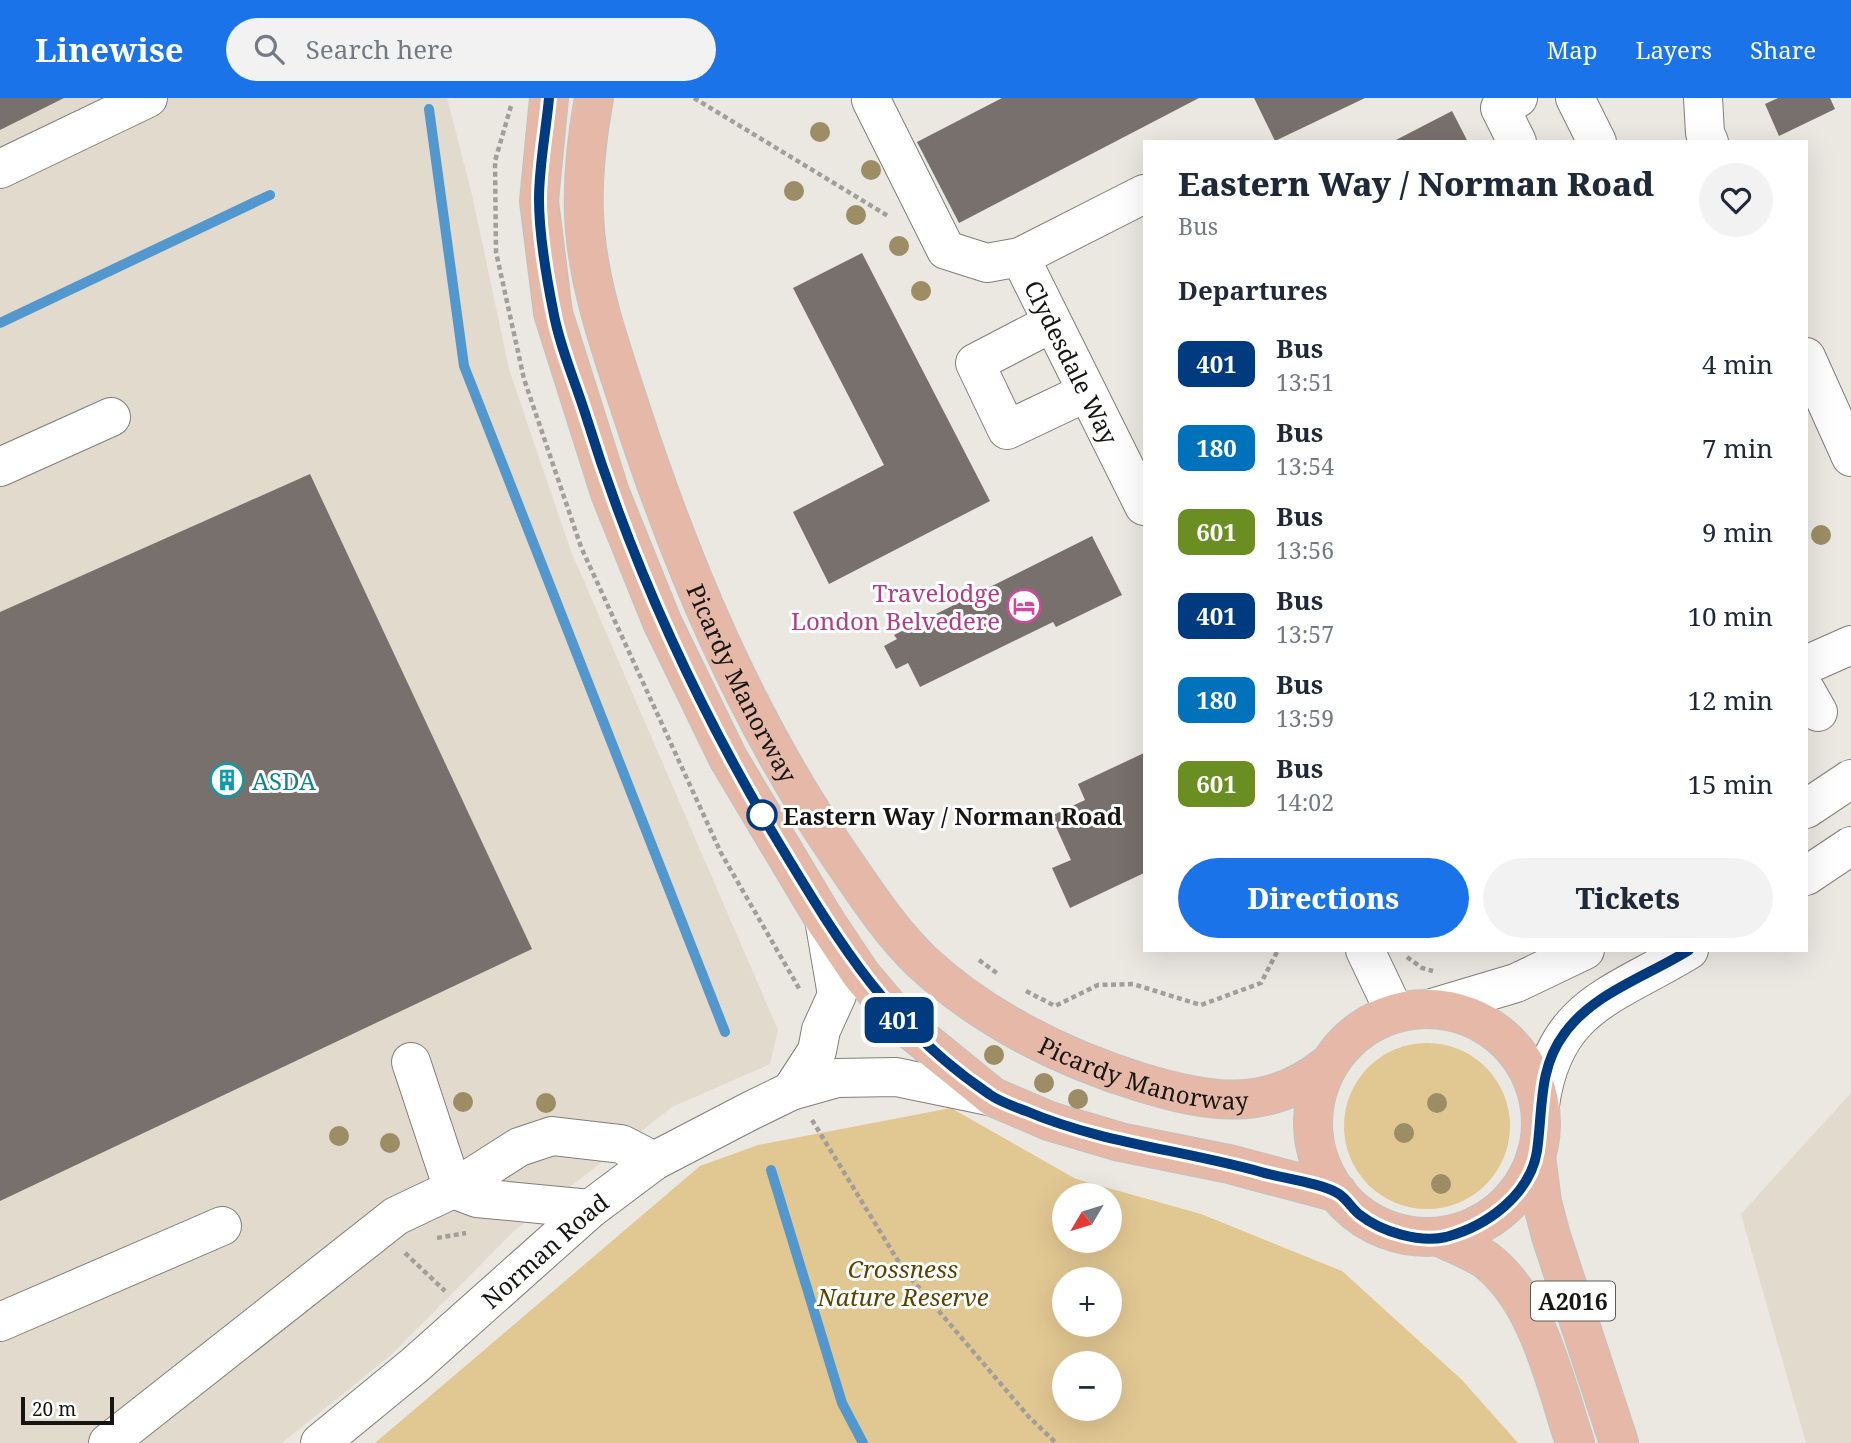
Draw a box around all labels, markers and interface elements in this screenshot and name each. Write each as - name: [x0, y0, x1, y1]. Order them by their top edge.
- search box: [226, 18, 716, 81]
- text: Linewise: [35, 27, 184, 72]
- icon: search: [250, 30, 288, 68]
- text: Search here: [306, 31, 453, 67]
- text: Map: [1547, 33, 1598, 66]
- text: Layers: [1636, 33, 1712, 66]
- text: Share: [1750, 33, 1816, 66]
- text: Eastern Way / Norman Road: [1178, 161, 1654, 206]
- button: heart: [1699, 163, 1773, 237]
- text: Bus: [1178, 210, 1218, 242]
- text: Departures: [1178, 272, 1328, 308]
- street label: Clydesdale Way: [1017, 274, 1127, 450]
- text: Bus: [1276, 330, 1323, 366]
- text: 4 min: [1702, 346, 1773, 382]
- text: 401: [1196, 347, 1237, 380]
- text: 13:51: [1276, 366, 1334, 398]
- text: Bus: [1276, 414, 1323, 450]
- text: 7 min: [1702, 430, 1773, 466]
- text: 180: [1196, 431, 1237, 464]
- text: 13:54: [1276, 450, 1334, 482]
- text: Bus: [1276, 498, 1323, 534]
- text: 9 min: [1702, 514, 1773, 550]
- text: 601: [1196, 515, 1237, 548]
- text: 13:56: [1276, 534, 1334, 566]
- place label: Travelodge London Belvedere: [791, 576, 1000, 637]
- street label: Picardy Manorway: [680, 578, 806, 788]
- text: Bus: [1276, 582, 1323, 618]
- hotel icon: Travelodge London Belvedere: [1005, 587, 1043, 625]
- text: 10 min: [1688, 598, 1773, 634]
- text: 401: [1196, 599, 1237, 632]
- text: 13:57: [1276, 618, 1334, 650]
- text: Bus: [1276, 666, 1323, 702]
- text: 12 min: [1688, 682, 1773, 718]
- text: 180: [1196, 683, 1237, 716]
- text: 13:59: [1276, 702, 1334, 734]
- text: Bus: [1276, 750, 1323, 786]
- building icon: ASDA: [208, 761, 246, 799]
- place label: ASDA: [252, 764, 316, 797]
- text: 15 min: [1688, 766, 1773, 802]
- text: 601: [1196, 767, 1237, 800]
- text: 14:02: [1276, 786, 1334, 818]
- place label: Eastern Way / Norman Road: [783, 799, 1123, 832]
- marker: Eastern Way / Norman Road: [747, 800, 777, 830]
- button: Directions: [1178, 858, 1469, 938]
- button: Tickets: [1483, 858, 1773, 938]
- line badge: 401: [859, 997, 939, 1043]
- text: 401: [879, 1003, 919, 1036]
- street label: Picardy Manorway: [1034, 1028, 1250, 1116]
- north arrow: [1052, 1183, 1122, 1253]
- map controls: [1052, 1183, 1122, 1421]
- street label: Norman Road: [474, 1185, 615, 1315]
- park label: Crossness Nature Reserve: [817, 1252, 989, 1313]
- button: +: [1052, 1267, 1122, 1337]
- road number: A2016: [1531, 1282, 1615, 1320]
- button: −: [1052, 1351, 1122, 1421]
- scale bar: [21, 1394, 114, 1426]
- text: 20 m: [32, 1396, 76, 1422]

